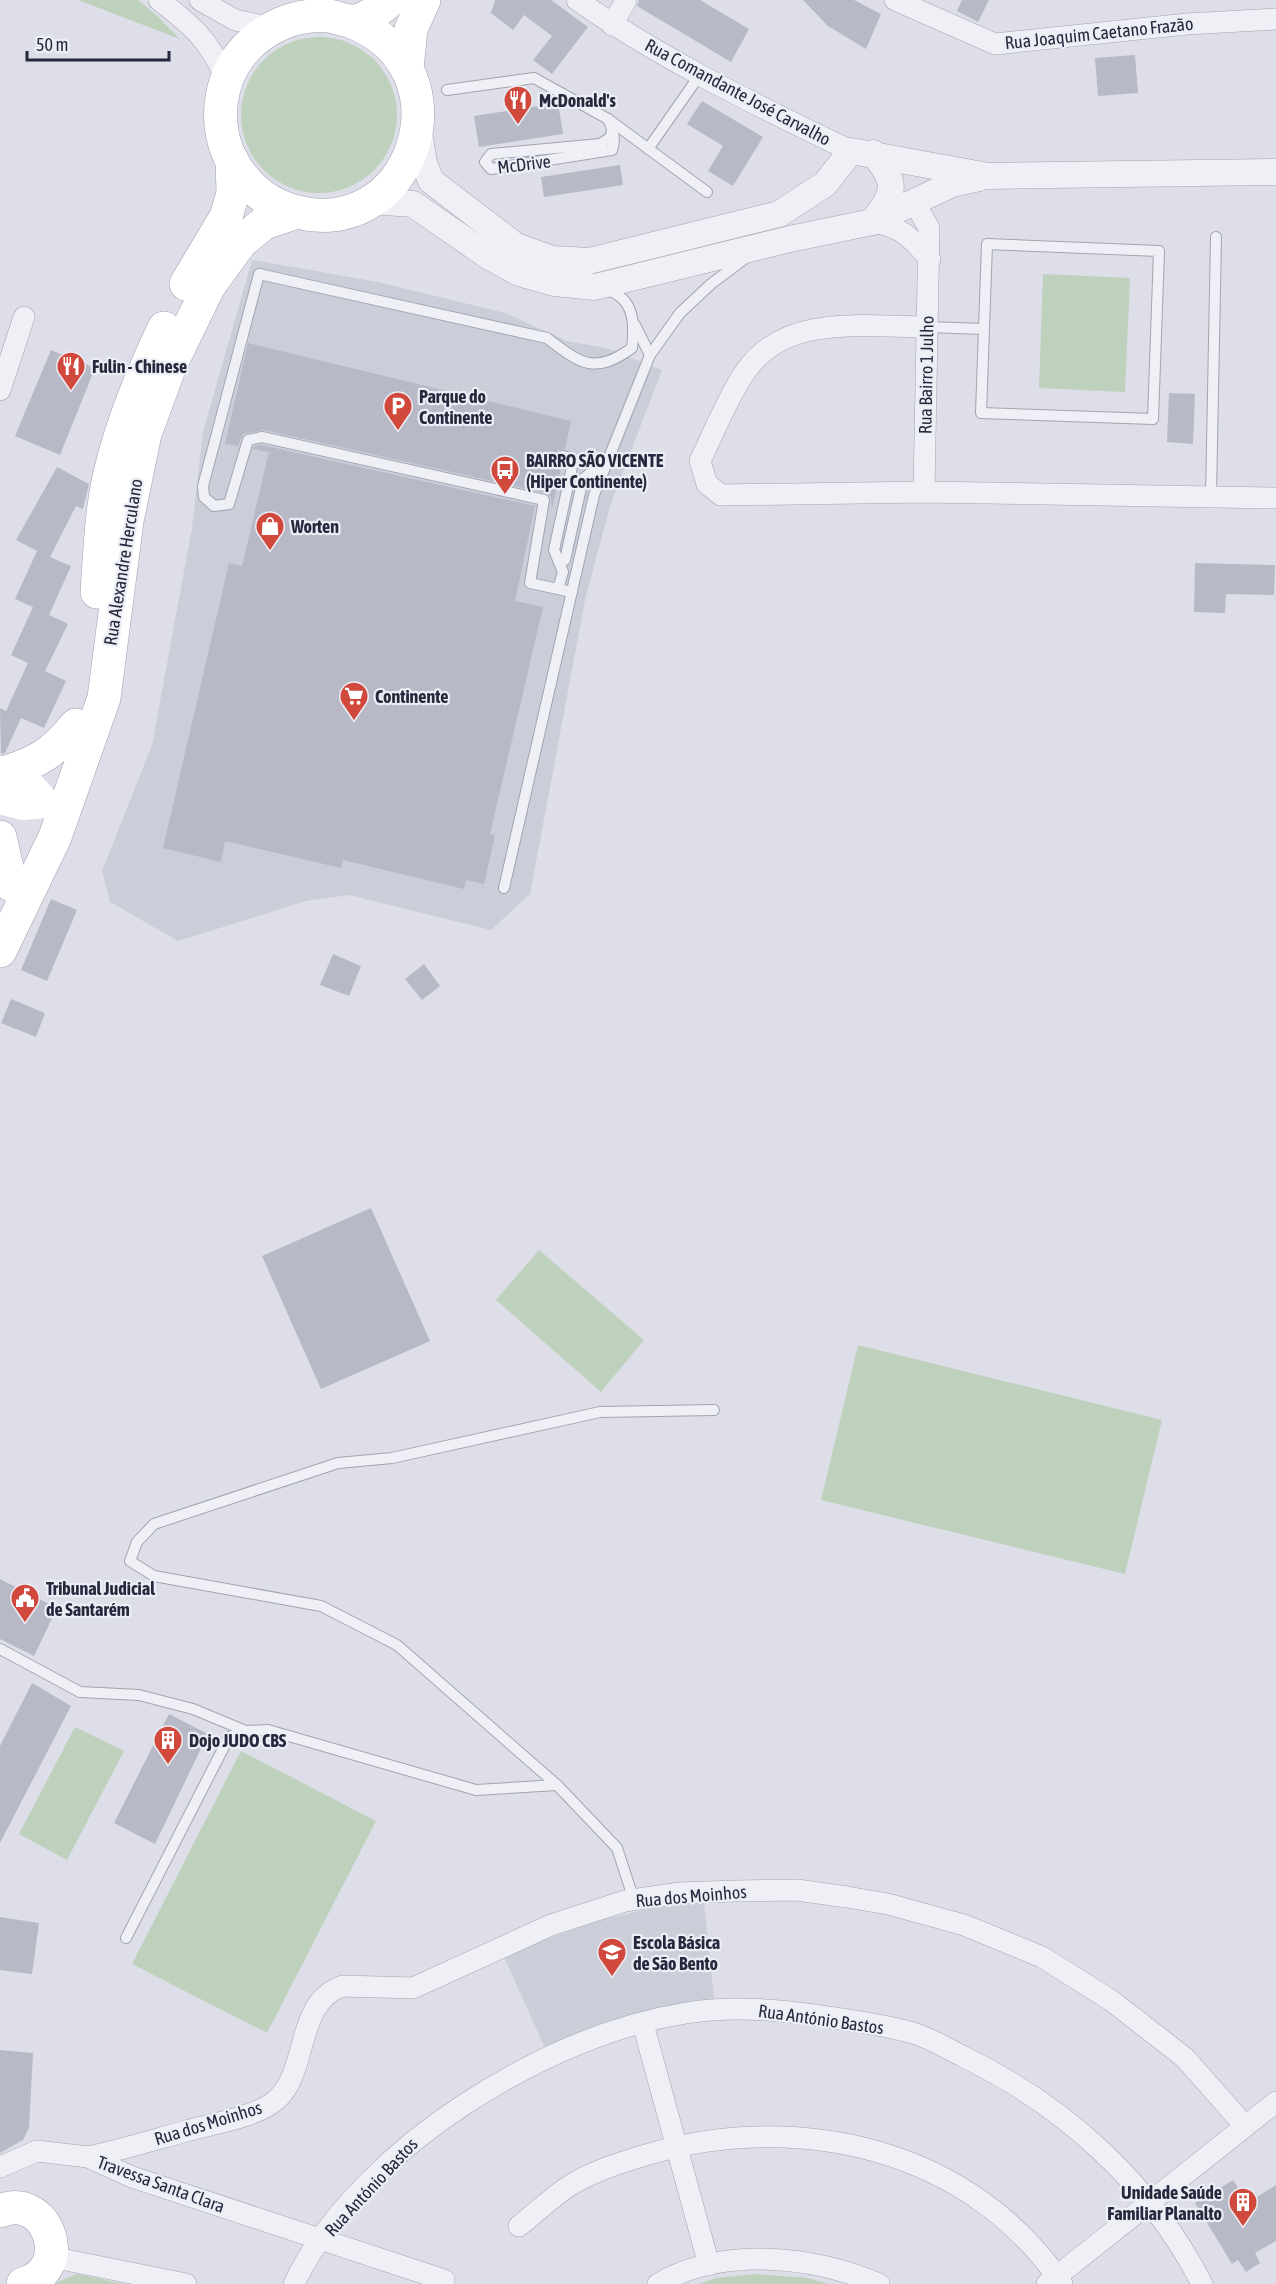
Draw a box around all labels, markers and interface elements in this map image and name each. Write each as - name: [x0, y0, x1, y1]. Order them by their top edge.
- street label: Rua Joaquim Caetano Frazão: [1004, 13, 1194, 53]
- scale bar: [27, 24, 170, 62]
- text: 50 m: [36, 34, 68, 55]
- street label: Rua Comandante José Carvalho: [642, 34, 834, 150]
- restaurant icon: McDonald's: [502, 84, 534, 126]
- place label: McDonald's: [539, 90, 616, 111]
- street label: McDrive: [496, 150, 552, 178]
- street label: Rua Bairro 1 Julho: [914, 316, 938, 434]
- restaurant icon: Fulin - Chinese: [55, 350, 87, 392]
- place label: Fulin - Chinese: [92, 356, 187, 377]
- place label: Parque do Continente: [419, 386, 492, 428]
- parking icon: Parque do Continente: [382, 390, 414, 432]
- place label: BAIRRO SÃO VICENTE (Hiper Continente): [526, 450, 664, 492]
- bus stop icon: BAIRRO SÃO VICENTE (Hiper Continente): [489, 454, 521, 496]
- street label: Rua Alexandre Herculano: [99, 477, 147, 647]
- shop icon: Worten: [254, 510, 286, 552]
- place label: Worten: [290, 516, 339, 537]
- supermarket icon: Continente: [338, 680, 370, 722]
- place label: Continente: [375, 686, 448, 707]
- place label: Tribunal Judicial de Santarém: [46, 1578, 155, 1620]
- public building icon: Tribunal Judicial de Santarém: [9, 1582, 41, 1624]
- building icon: Dojo JUDO CBS: [152, 1724, 184, 1766]
- place label: Dojo JUDO CBS: [189, 1730, 287, 1751]
- street label: Rua dos Moinhos: [635, 1881, 747, 1911]
- place label: Escola Básica de São Bento: [633, 1932, 720, 1974]
- school or university icon: Escola Básica de São Bento: [596, 1936, 628, 1978]
- street label: Rua António Bastos: [757, 2000, 885, 2038]
- street label: Rua dos Moinhos: [152, 2097, 264, 2149]
- street label: Rua António Bastos: [320, 2134, 422, 2240]
- street label: Travessa Santa Clara: [94, 2151, 228, 2217]
- place label: Unidade Saúde Familiar Planalto: [1107, 2182, 1222, 2224]
- building icon: Unidade Saúde Familiar Planalto: [1227, 2186, 1259, 2228]

